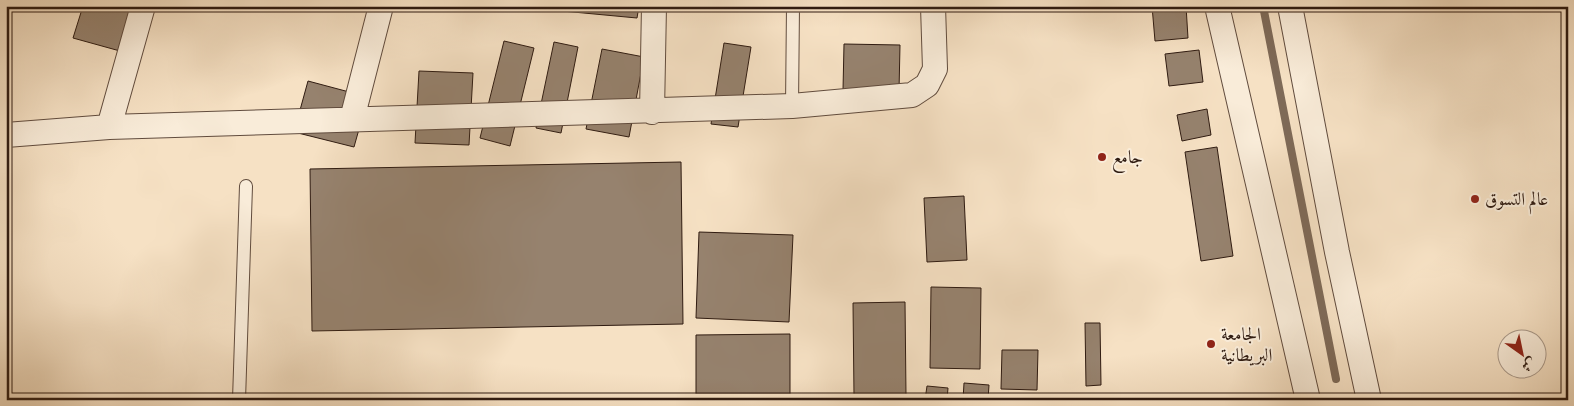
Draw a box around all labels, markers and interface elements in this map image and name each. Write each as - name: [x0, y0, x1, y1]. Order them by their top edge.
- place label: جامع: [1112, 147, 1143, 173]
- marker: جامع: [1096, 151, 1108, 163]
- place label: عالم التسوق: [1485, 189, 1548, 215]
- marker: عالم التسوق: [1469, 193, 1481, 205]
- place label: الجامعة البريطانية: [1221, 324, 1272, 366]
- north arrow: [1496, 328, 1546, 378]
- marker: الجامعة البريطانية: [1205, 338, 1217, 350]
- text: ش: [1518, 354, 1539, 375]

